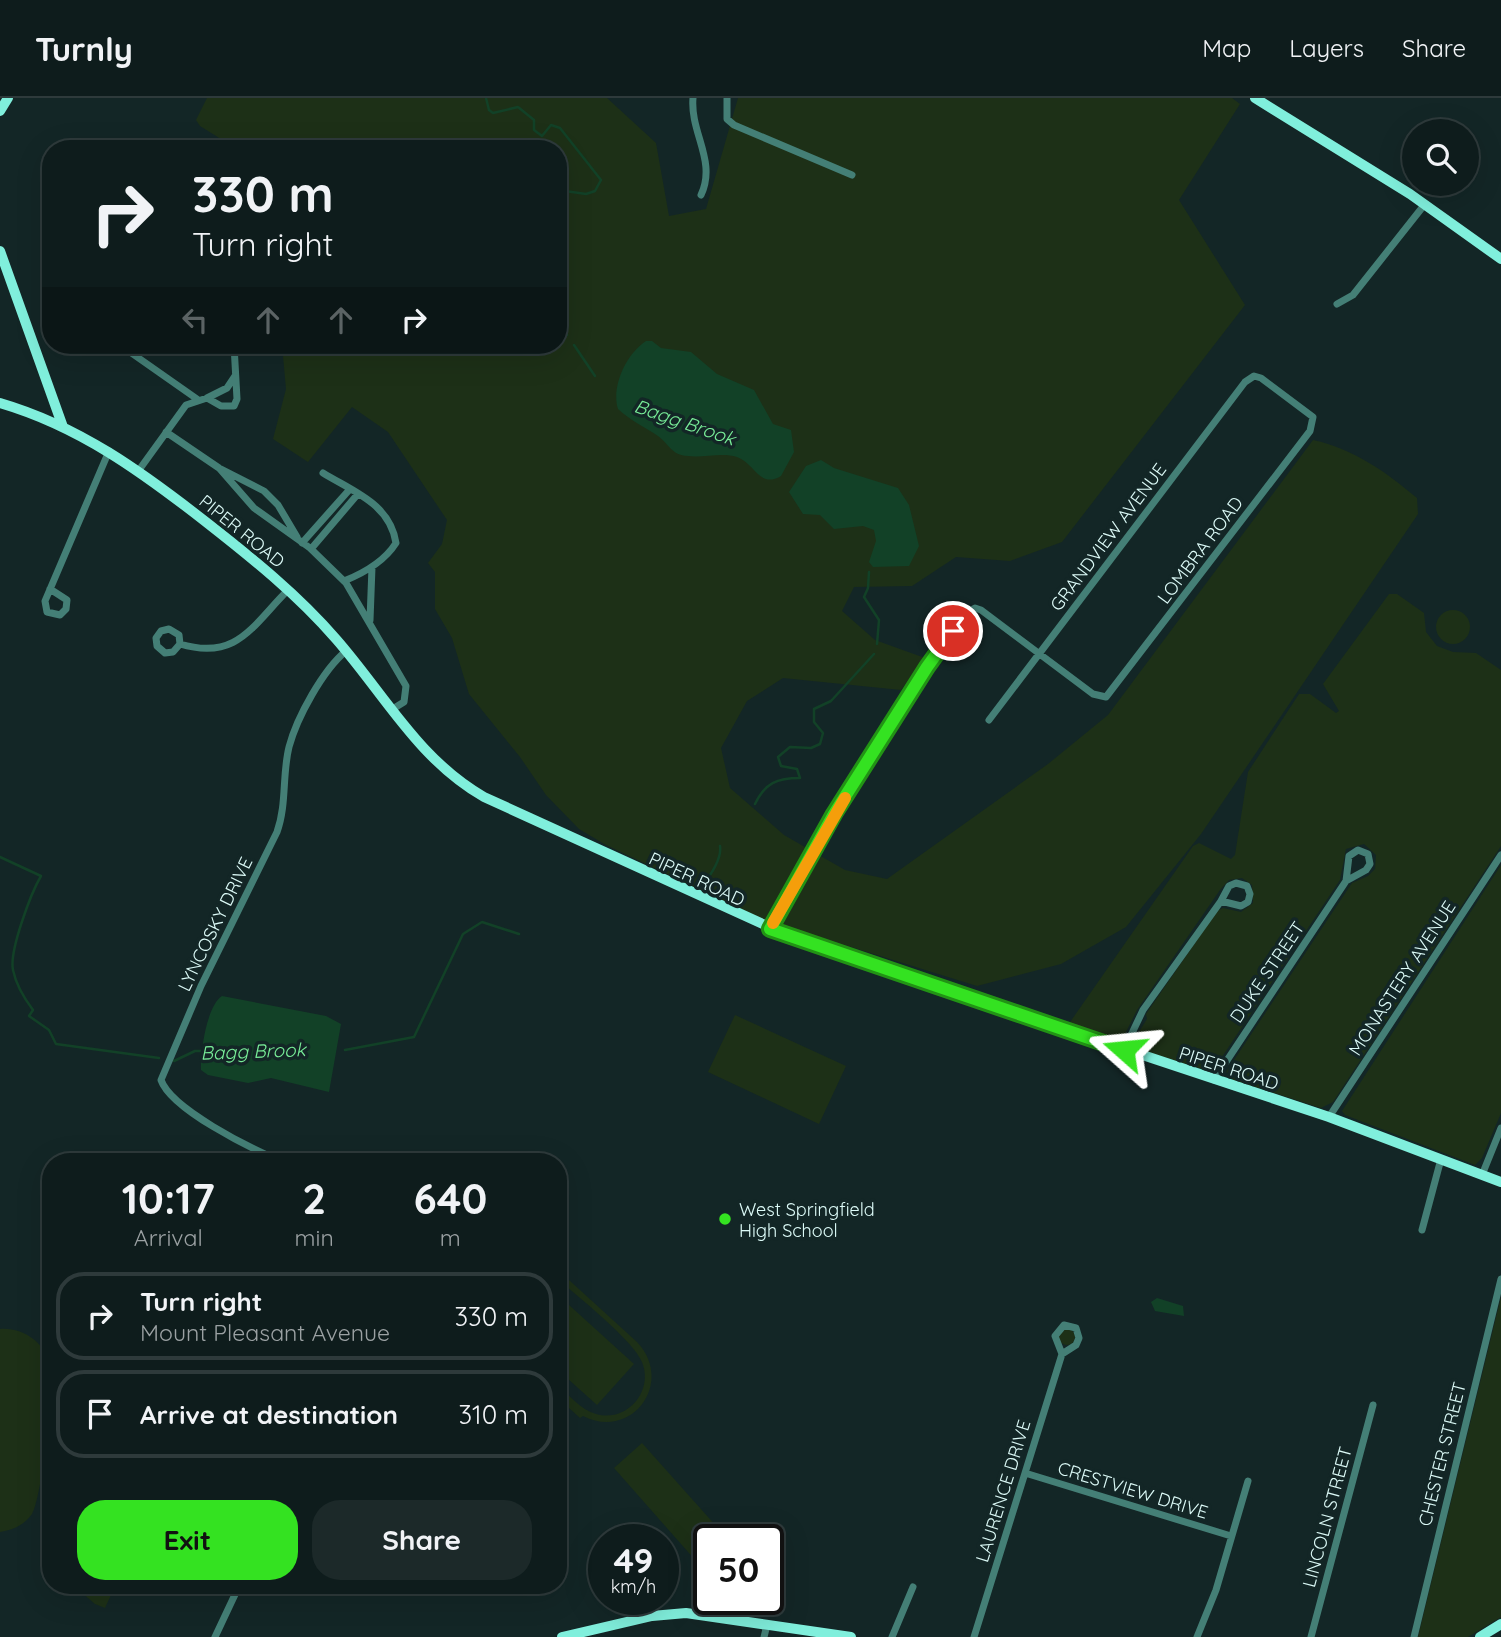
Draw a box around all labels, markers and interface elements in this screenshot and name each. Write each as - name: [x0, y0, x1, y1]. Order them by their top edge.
- text: Turnly: [35, 28, 133, 69]
- text: Map: [1202, 33, 1251, 63]
- text: Layers: [1289, 33, 1364, 63]
- text: Share: [1402, 33, 1466, 63]
- map controls: [1402, 119, 1479, 196]
- button: search: [1402, 119, 1479, 196]
- text: 330 m: [192, 163, 334, 224]
- icon: right: [77, 168, 168, 259]
- text: Turn right: [192, 224, 333, 264]
- icon: left: [176, 301, 214, 339]
- icon: ahead: [249, 301, 287, 339]
- icon: ahead: [322, 301, 360, 339]
- icon: right: [395, 301, 433, 339]
- water label: Bagg Brook: [631, 394, 740, 451]
- street label: GRANDVIEW AVENUE: [1045, 458, 1171, 616]
- street label: PIPER ROAD: [195, 490, 289, 572]
- street label: LOMBRA ROAD: [1152, 492, 1248, 608]
- pin: [923, 601, 983, 661]
- icon: arrive: [934, 612, 972, 650]
- street label: PIPER ROAD: [645, 847, 749, 911]
- street label: LYNCOSKY DRIVE: [173, 853, 257, 995]
- street label: MONASTERY AVENUE: [1343, 896, 1461, 1060]
- street label: DUKE STREET: [1225, 917, 1309, 1027]
- position arrow: [1087, 1013, 1161, 1087]
- water label: Bagg Brook: [200, 1037, 308, 1065]
- street label: PIPER ROAD: [1176, 1041, 1282, 1095]
- text: 10:17: [122, 1172, 215, 1225]
- text: 2: [302, 1172, 326, 1225]
- text: 640: [414, 1172, 487, 1225]
- place label: West Springfield High School: [739, 1198, 875, 1242]
- marker: West Springfield High School: [717, 1211, 733, 1227]
- text: Arrival: [134, 1223, 203, 1252]
- text: min: [295, 1223, 334, 1252]
- text: m: [440, 1223, 461, 1252]
- text: Turn right: [140, 1285, 262, 1318]
- icon: right: [81, 1297, 119, 1335]
- text: 330 m: [454, 1300, 528, 1333]
- text: Mount Pleasant Avenue: [140, 1318, 390, 1347]
- street label: CHESTER STREET: [1413, 1380, 1471, 1528]
- icon: arrive: [81, 1395, 119, 1433]
- text: Arrive at destination: [140, 1398, 398, 1431]
- text: 310 m: [458, 1398, 528, 1431]
- street label: LAURENCE DRIVE: [970, 1417, 1036, 1565]
- street label: LINCOLN STREET: [1297, 1444, 1357, 1590]
- street label: CRESTVIEW DRIVE: [1055, 1456, 1211, 1524]
- button: Exit: [77, 1500, 298, 1580]
- button: Share: [312, 1500, 532, 1580]
- speed limit sign: 50: [693, 1524, 784, 1615]
- text: 49: [614, 1538, 653, 1582]
- text: km/h: [611, 1575, 656, 1598]

